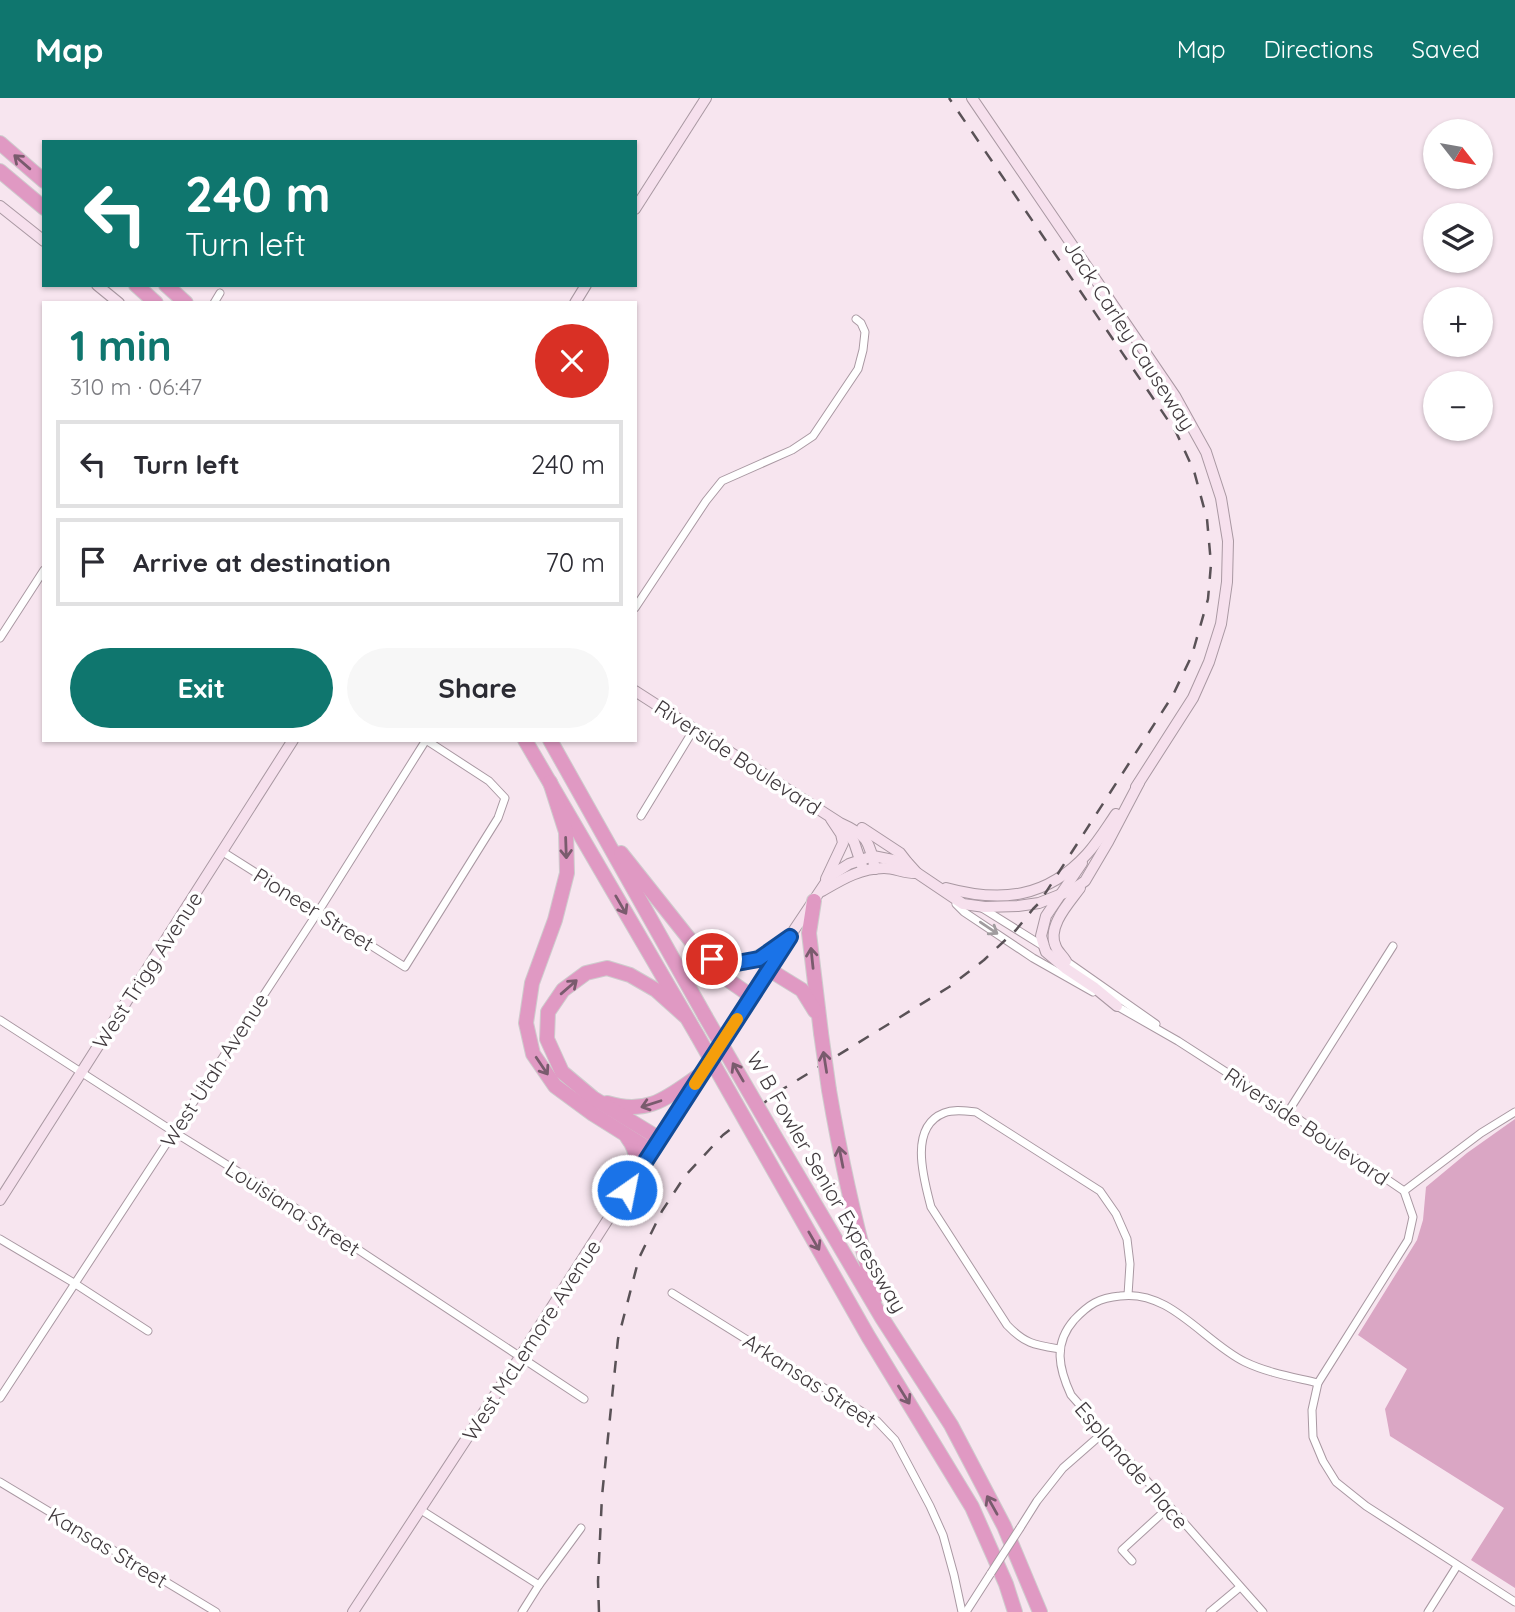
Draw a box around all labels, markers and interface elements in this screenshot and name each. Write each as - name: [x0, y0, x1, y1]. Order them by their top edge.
- text: Map: [35, 29, 103, 70]
- text: Map: [1177, 34, 1226, 64]
- text: Directions: [1264, 34, 1374, 64]
- text: Saved: [1412, 34, 1480, 64]
- north arrow: [1423, 119, 1493, 189]
- map controls: [1423, 119, 1493, 441]
- one-way arrow: [13, 154, 31, 170]
- text: 240 m: [185, 163, 331, 224]
- icon: left: [70, 168, 161, 259]
- button: layers: [1423, 203, 1493, 273]
- text: Turn left: [185, 224, 306, 264]
- street label: Jack Carley Causeway: [1059, 235, 1201, 435]
- button: +: [1423, 287, 1493, 357]
- text: 1 min: [70, 319, 172, 372]
- button: close: [535, 324, 609, 398]
- button: −: [1423, 371, 1493, 441]
- text: 310 m · 06:47: [70, 372, 202, 401]
- icon: left: [74, 445, 112, 483]
- text: Turn left: [133, 448, 240, 481]
- text: 240 m: [531, 448, 605, 481]
- icon: arrive: [74, 543, 112, 581]
- text: Arrive at destination: [133, 546, 391, 579]
- text: 70 m: [545, 546, 605, 579]
- button: Exit: [70, 648, 333, 728]
- button: Share: [347, 648, 609, 728]
- street label: Riverside Boulevard: [650, 694, 826, 820]
- one-way arrow: [559, 836, 573, 859]
- street label: Pioneer Street: [249, 862, 379, 956]
- street label: West Trigg Avenue: [86, 886, 208, 1054]
- one-way arrow: [614, 895, 628, 915]
- one-way arrow: [979, 921, 998, 935]
- pin: [682, 929, 742, 989]
- icon: arrive: [693, 940, 731, 978]
- one-way arrow: [805, 947, 818, 970]
- one-way arrow: [560, 979, 578, 995]
- street label: West Utah Avenue: [154, 988, 274, 1152]
- street label: W B Fowler Senior Expressway: [741, 1047, 913, 1317]
- one-way arrow: [818, 1051, 831, 1074]
- one-way arrow: [535, 1056, 549, 1075]
- street label: Riverside Boulevard: [1220, 1061, 1394, 1191]
- one-way arrow: [731, 1062, 745, 1082]
- one-way arrow: [640, 1099, 662, 1111]
- one-way arrow: [834, 1146, 847, 1169]
- position arrow: [590, 1153, 664, 1227]
- street label: Louisiana Street: [221, 1155, 365, 1261]
- one-way arrow: [807, 1231, 821, 1251]
- street label: West McLemore Avenue: [456, 1235, 606, 1445]
- street label: Arkansas Street: [739, 1327, 881, 1433]
- one-way arrow: [897, 1384, 911, 1404]
- street label: Esplanade Place: [1070, 1396, 1194, 1534]
- one-way arrow: [985, 1495, 999, 1516]
- street label: Kansas Street: [44, 1501, 172, 1593]

